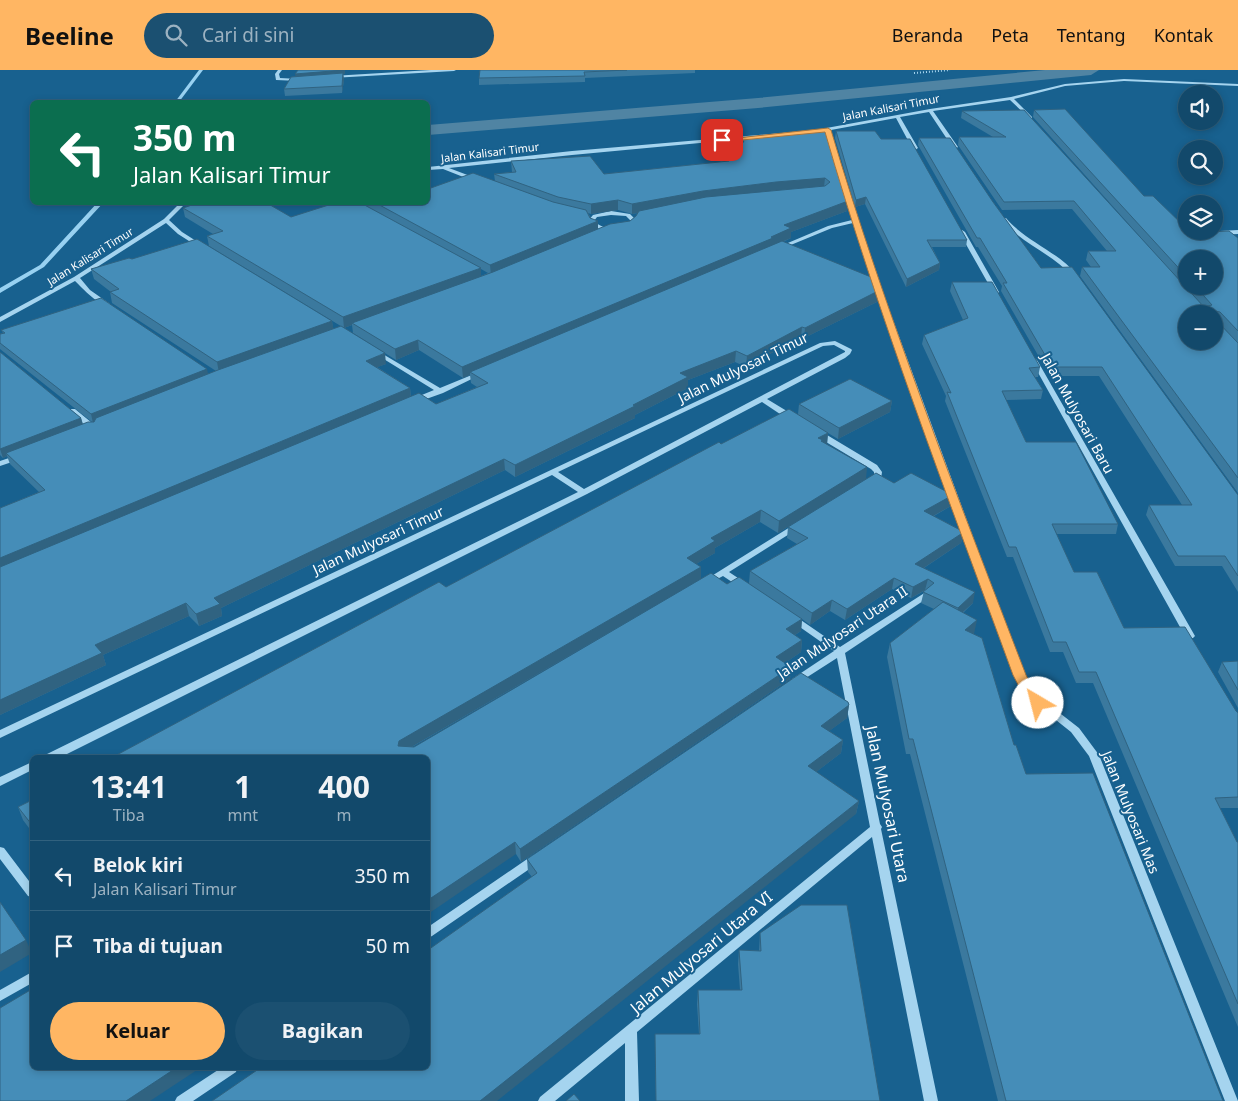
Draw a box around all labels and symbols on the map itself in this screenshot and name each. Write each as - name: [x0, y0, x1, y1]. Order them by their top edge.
- street label: Jalan Kalisari Timur: [840, 90, 941, 124]
- pin: [701, 119, 743, 161]
- street label: Jalan Kalisari Timur: [439, 138, 540, 166]
- street label: Jalan Kalisari Timur: [43, 223, 136, 289]
- street label: Jalan Mulyosari Timur: [673, 327, 811, 408]
- street label: Jalan Mulyosari Baru: [1036, 348, 1119, 477]
- street label: Jalan Mulyosari Timur: [308, 501, 447, 580]
- street label: Jalan Mulyosari Utara II: [772, 581, 911, 684]
- position arrow: [1011, 676, 1063, 728]
- street label: Jalan Mulyosari Utara: [860, 721, 915, 885]
- street label: Jalan Mulyosari Mas: [1097, 746, 1164, 876]
- street label: Jalan Mulyosari Utara VI: [624, 886, 777, 1019]

